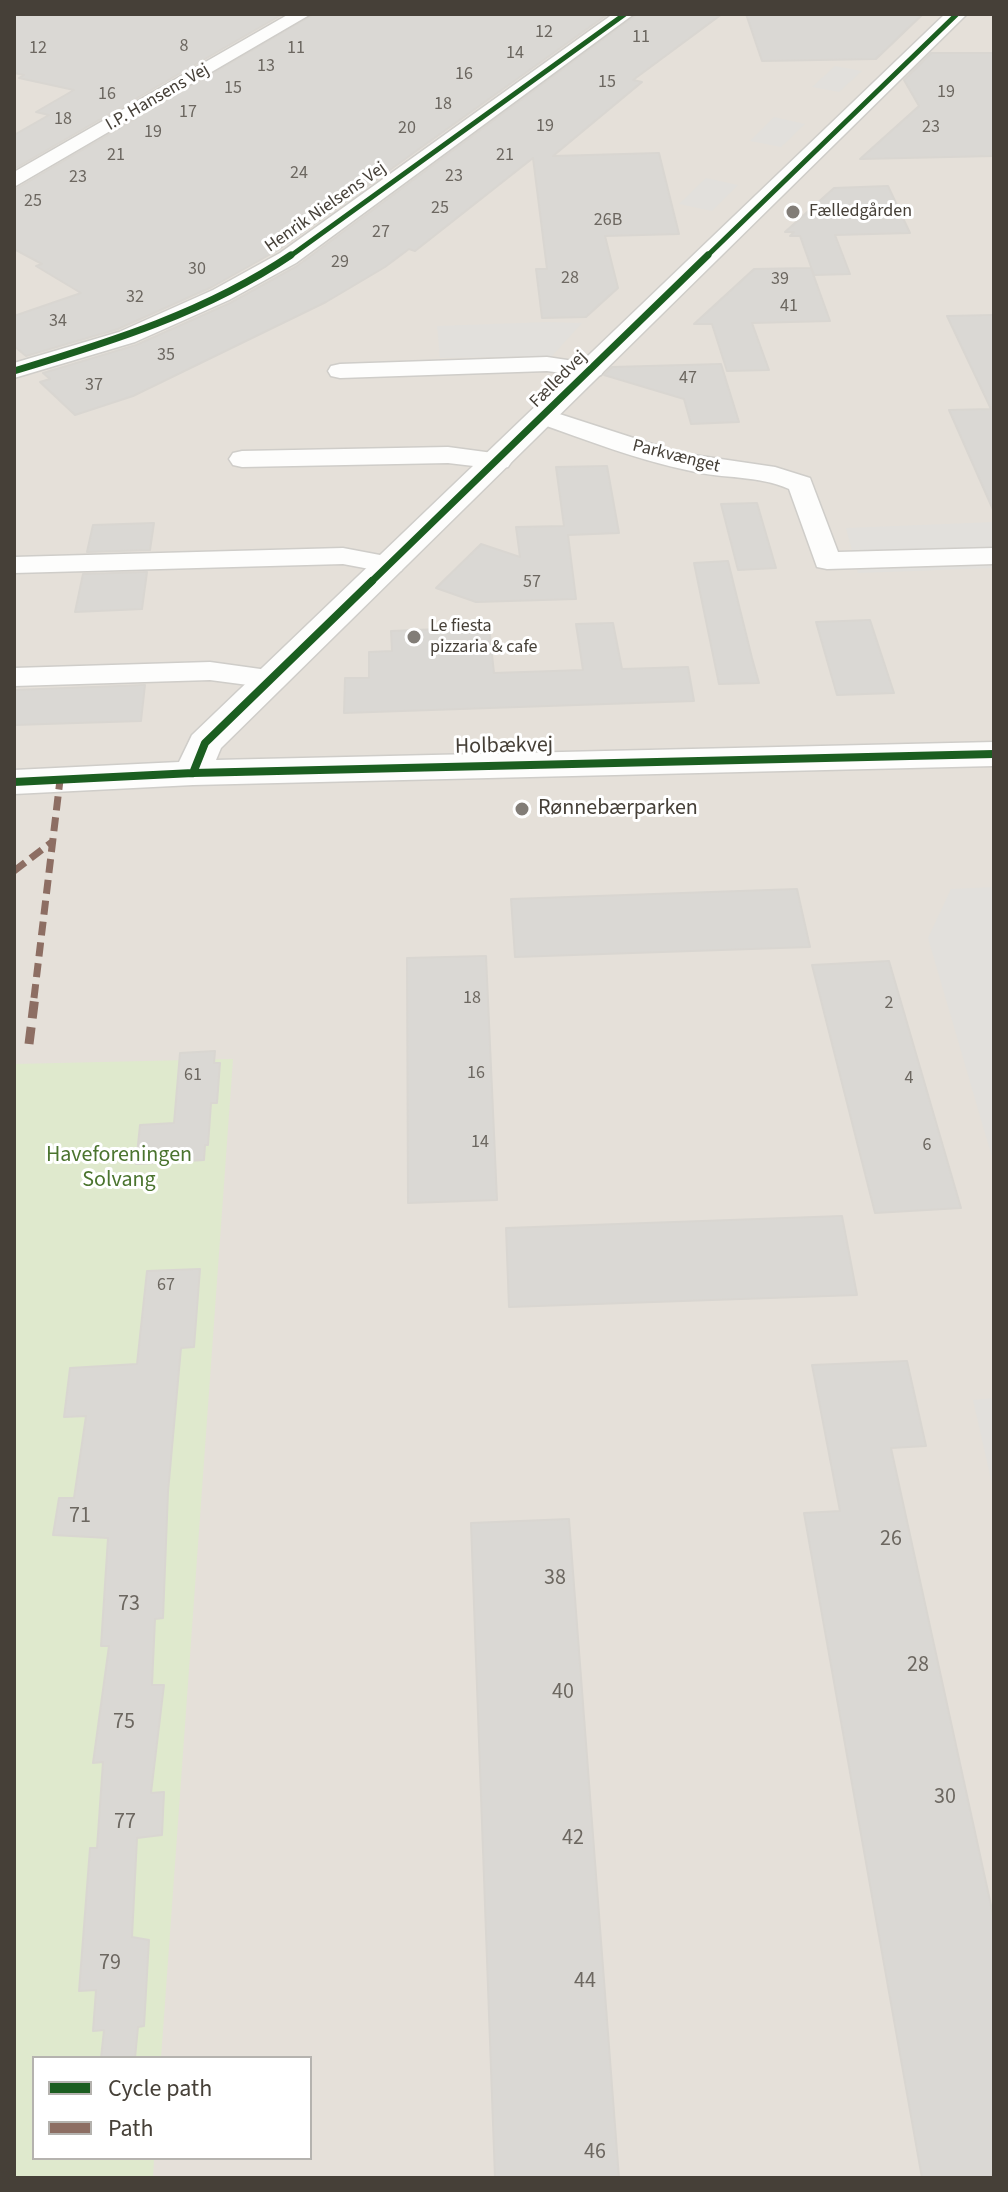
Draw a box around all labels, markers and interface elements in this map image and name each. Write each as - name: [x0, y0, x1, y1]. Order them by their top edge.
- house number: 12: [535, 22, 553, 44]
- house number: 11: [632, 27, 650, 49]
- house number: 8: [180, 36, 188, 58]
- house number: 12: [29, 38, 47, 60]
- house number: 11: [287, 38, 305, 60]
- house number: 14: [506, 43, 524, 65]
- house number: 13: [257, 56, 275, 78]
- street label: I.P. Hansens Vej: [102, 60, 214, 136]
- house number: 16: [455, 64, 473, 86]
- house number: 15: [598, 72, 616, 94]
- house number: 15: [224, 78, 242, 100]
- house number: 19: [937, 82, 955, 104]
- house number: 16: [98, 84, 116, 106]
- house number: 18: [434, 94, 452, 116]
- house number: 17: [179, 102, 197, 124]
- house number: 18: [54, 109, 72, 131]
- house number: 19: [536, 116, 554, 138]
- house number: 23: [922, 117, 940, 139]
- house number: 20: [398, 118, 416, 140]
- house number: 19: [144, 122, 162, 144]
- house number: 21: [107, 145, 125, 167]
- house number: 21: [496, 145, 514, 167]
- street label: Henrik Nielsens Vej: [261, 158, 391, 258]
- house number: 24: [290, 163, 308, 185]
- house number: 23: [445, 166, 463, 188]
- house number: 23: [69, 167, 87, 189]
- house number: 25: [24, 191, 42, 213]
- house number: 25: [431, 198, 449, 220]
- place label: Fælledgården: [809, 201, 912, 223]
- marker: Fælledgården: [784, 203, 802, 221]
- house number: 26B: [594, 210, 622, 232]
- house number: 27: [372, 222, 390, 244]
- house number: 29: [331, 252, 349, 274]
- house number: 30: [188, 259, 206, 281]
- house number: 28: [561, 268, 579, 290]
- house number: 39: [771, 269, 789, 291]
- house number: 32: [126, 287, 144, 309]
- house number: 41: [780, 296, 798, 318]
- house number: 34: [49, 311, 67, 333]
- house number: 35: [157, 345, 175, 367]
- street label: Fælledvej: [526, 347, 592, 413]
- house number: 47: [679, 368, 697, 390]
- house number: 37: [85, 375, 103, 397]
- street label: Parkvænget: [630, 436, 722, 478]
- house number: 57: [523, 572, 541, 594]
- place label: Le fiesta pizzaria & cafe: [430, 616, 537, 658]
- marker: Le fiesta pizzaria & cafe: [405, 628, 423, 646]
- street label: Holbækvej: [455, 733, 553, 761]
- place label: Rønnebærparken: [538, 796, 698, 822]
- marker: Rønnebærparken: [513, 800, 531, 818]
- house number: 18: [463, 988, 481, 1010]
- house number: 2: [885, 993, 893, 1015]
- house number: 16: [467, 1063, 485, 1085]
- house number: 61: [184, 1065, 202, 1087]
- house number: 4: [905, 1068, 913, 1090]
- house number: 14: [471, 1132, 489, 1154]
- house number: 6: [923, 1135, 931, 1157]
- park label: Haveforeningen Solvang: [46, 1143, 192, 1194]
- house number: 67: [157, 1275, 175, 1297]
- house number: 71: [69, 1504, 91, 1530]
- house number: 26: [880, 1527, 902, 1553]
- house number: 38: [544, 1566, 566, 1592]
- house number: 73: [118, 1592, 140, 1618]
- house number: 28: [907, 1653, 929, 1679]
- house number: 40: [552, 1680, 574, 1706]
- house number: 75: [113, 1710, 135, 1736]
- house number: 30: [934, 1785, 956, 1811]
- house number: 77: [114, 1810, 136, 1836]
- house number: 42: [562, 1826, 584, 1852]
- house number: 79: [99, 1951, 121, 1977]
- house number: 44: [574, 1969, 596, 1995]
- legend: [32, 2056, 312, 2160]
- text: Cycle path: [108, 2071, 212, 2106]
- text: Path: [108, 2111, 154, 2146]
- house number: 46: [584, 2140, 606, 2166]

